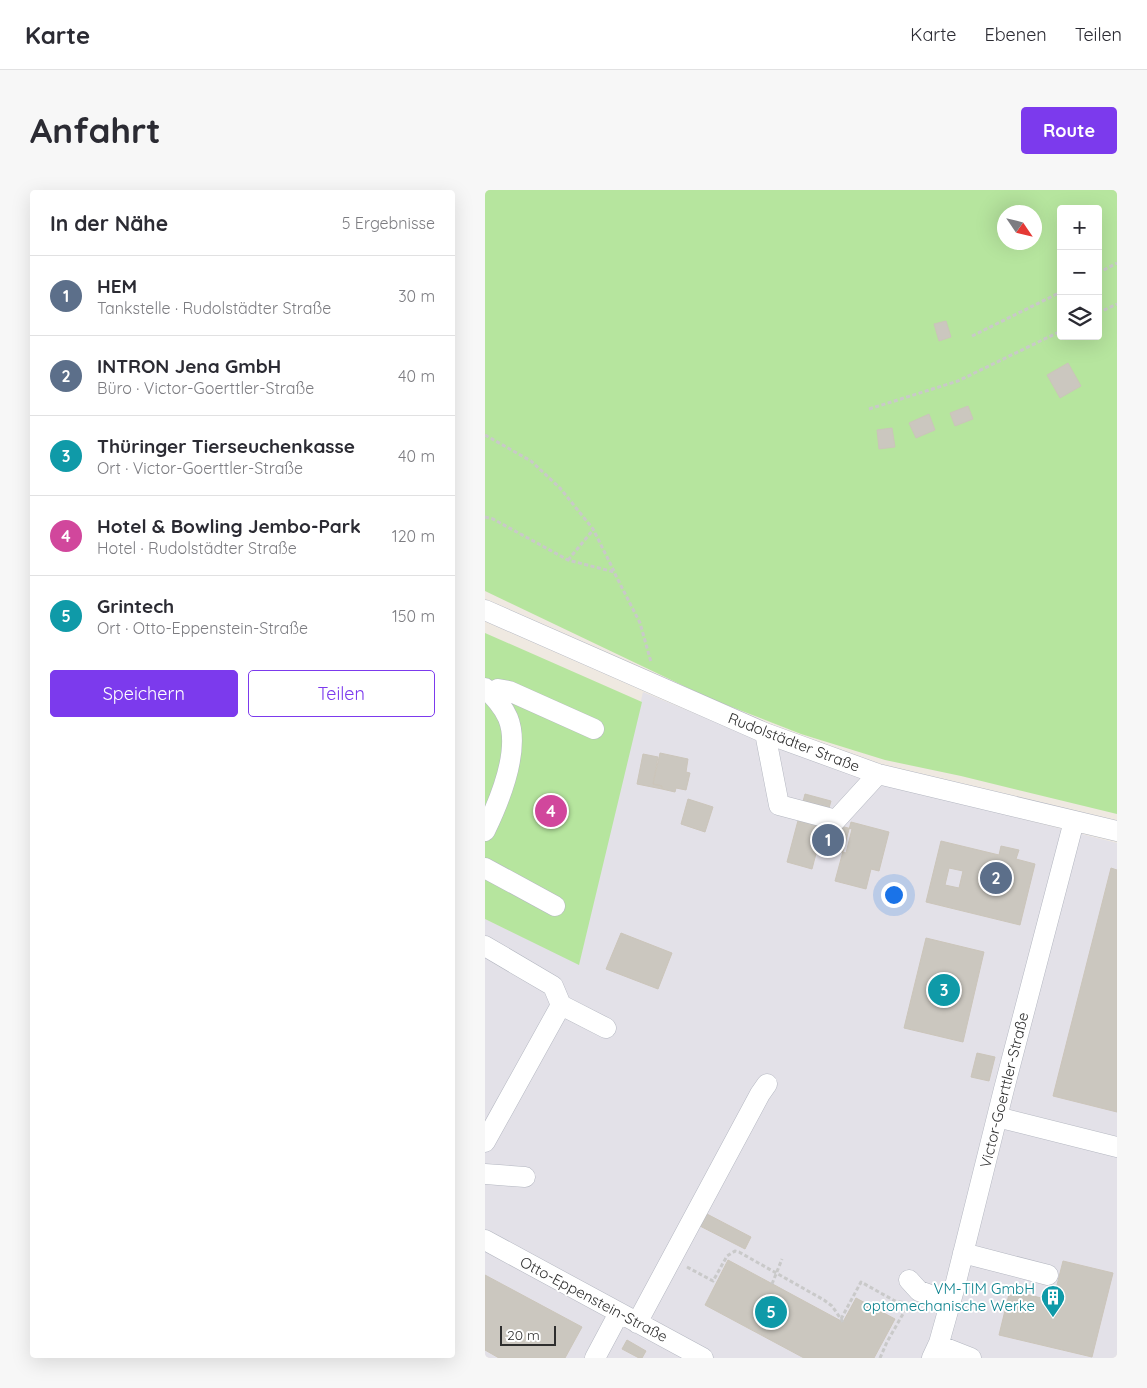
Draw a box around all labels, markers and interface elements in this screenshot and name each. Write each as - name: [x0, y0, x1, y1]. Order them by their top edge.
- text: Karte: [25, 20, 90, 50]
- text: Karte: [910, 23, 956, 46]
- text: Ebenen: [984, 23, 1047, 46]
- text: Teilen: [1075, 23, 1122, 46]
- button: Route: [1021, 107, 1117, 154]
- text: Anfahrt: [30, 108, 161, 152]
- north arrow: [997, 205, 1042, 250]
- map controls: [1057, 205, 1102, 340]
- button: +: [1057, 205, 1102, 250]
- text: In der Nähe: [50, 210, 168, 236]
- text: 5 Ergebnisse: [342, 213, 435, 233]
- button: −: [1057, 250, 1102, 295]
- text: HEM: [97, 274, 137, 298]
- text: 1: [63, 286, 69, 306]
- text: 30 m: [398, 286, 435, 306]
- button: layers: [1057, 295, 1102, 340]
- text: Tankstelle · Rudolstädter Straße: [97, 298, 331, 318]
- text: INTRON Jena GmbH: [97, 354, 281, 378]
- text: 2: [61, 366, 71, 386]
- text: 40 m: [398, 366, 435, 386]
- text: Büro · Victor-Goerttler-Straße: [97, 378, 314, 398]
- text: Thüringer Tierseuchenkasse: [97, 434, 355, 458]
- text: 3: [62, 446, 70, 466]
- text: 40 m: [398, 446, 435, 466]
- text: Ort · Victor-Goerttler-Straße: [97, 458, 303, 478]
- text: Hotel & Bowling Jembo-Park: [97, 514, 361, 538]
- text: 4: [61, 526, 71, 546]
- text: 120 m: [392, 526, 435, 546]
- text: Hotel · Rudolstädter Straße: [97, 538, 297, 558]
- text: Grintech: [97, 594, 174, 618]
- text: 5: [61, 606, 71, 626]
- text: 150 m: [392, 606, 435, 626]
- text: Ort · Otto-Eppenstein-Straße: [97, 618, 308, 638]
- button: Speichern: [50, 670, 238, 717]
- button: Teilen: [248, 670, 435, 717]
- street label: Rudolstädter Straße: [725, 708, 863, 776]
- pin: 4: [535, 792, 567, 830]
- pin: 1: [812, 821, 844, 859]
- pin: 2: [980, 859, 1012, 897]
- your location: [881, 882, 907, 908]
- pin: 3: [928, 971, 960, 1009]
- street label: Victor-Goerttler-Straße: [975, 1010, 1033, 1170]
- street label: Otto-Eppenstein-Straße: [517, 1252, 671, 1346]
- place label: VM-TIM GmbH optomechanische Werke: [863, 1279, 1035, 1315]
- building icon: VM-TIM GmbH optomechanische Werke: [1040, 1284, 1066, 1318]
- pin: 5: [755, 1293, 787, 1331]
- scale bar: [500, 1323, 556, 1346]
- text: 20 m: [507, 1326, 540, 1344]

